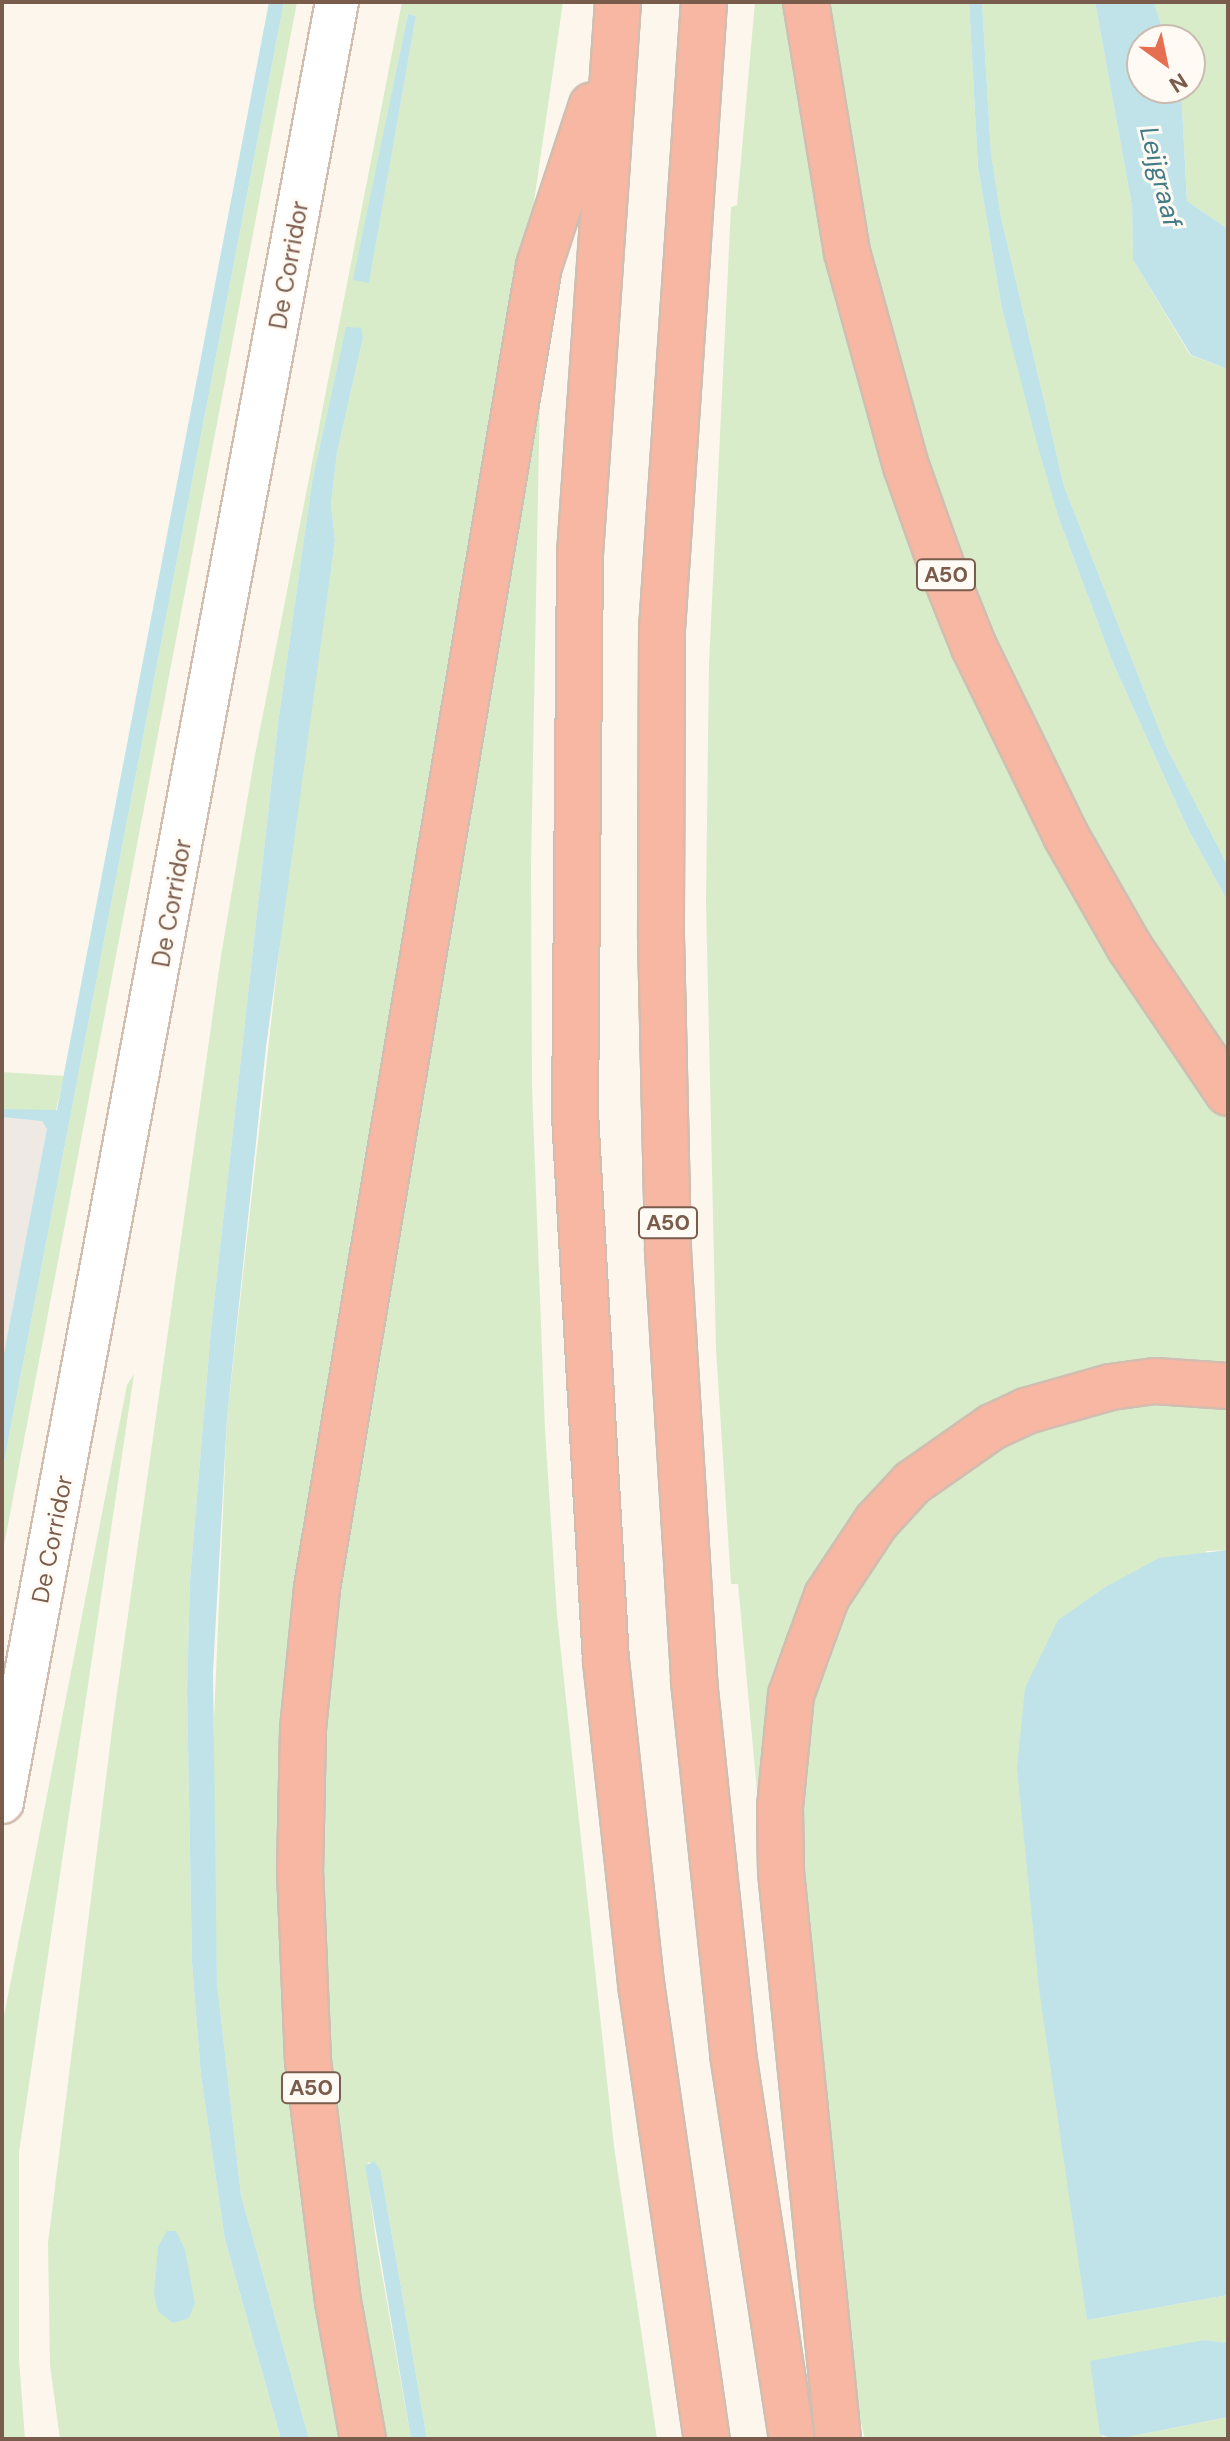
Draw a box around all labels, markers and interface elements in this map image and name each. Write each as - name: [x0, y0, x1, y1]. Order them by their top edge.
- north arrow: [1126, 24, 1206, 104]
- text: N: [1164, 66, 1193, 99]
- water label: Leijgraaf: [1132, 124, 1188, 230]
- street label: De Corridor: [264, 199, 314, 331]
- road number: A50: [914, 557, 978, 593]
- street label: De Corridor: [147, 837, 197, 969]
- road number: A50: [636, 1205, 700, 1241]
- street label: De Corridor: [25, 1473, 79, 1605]
- road number: A50: [279, 2070, 343, 2106]

